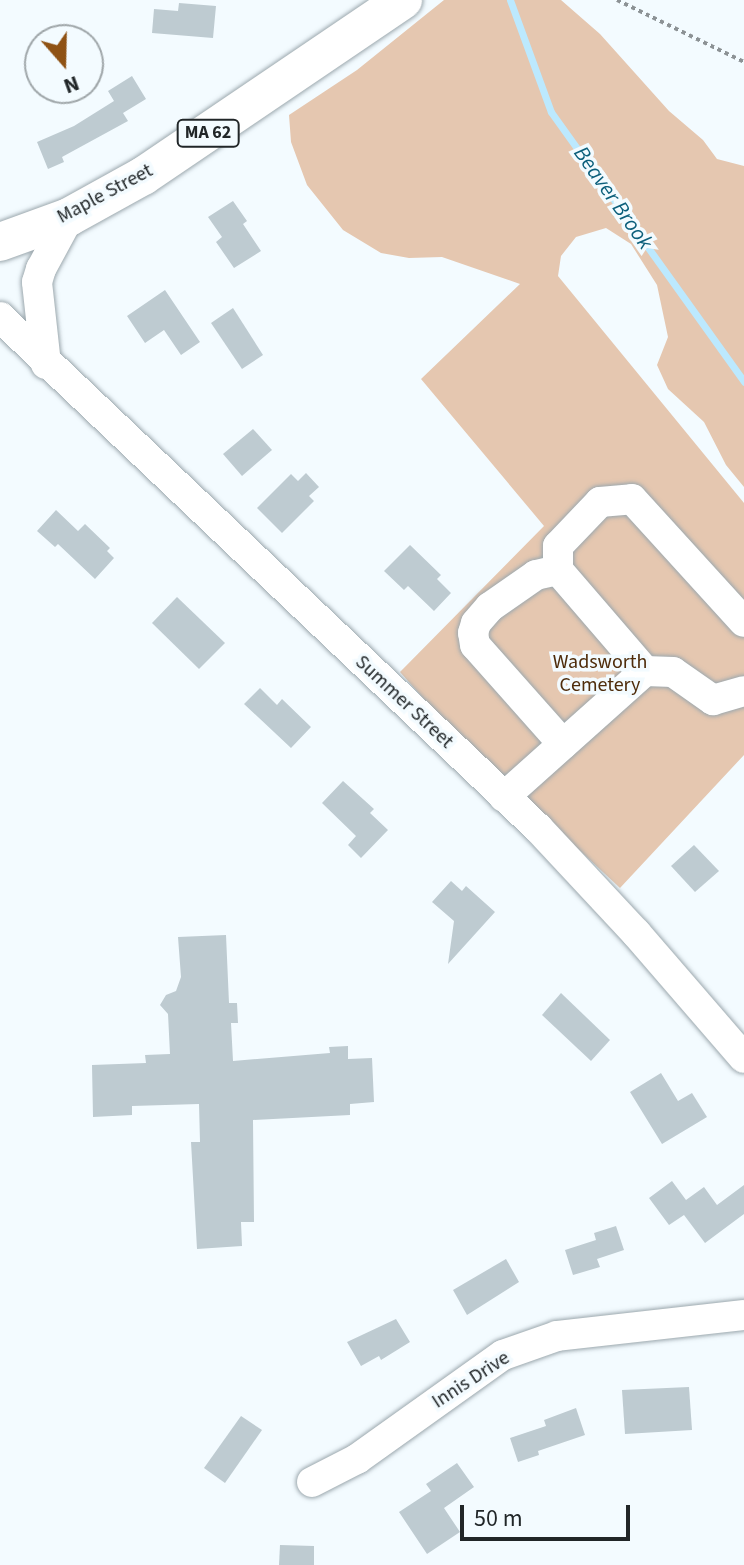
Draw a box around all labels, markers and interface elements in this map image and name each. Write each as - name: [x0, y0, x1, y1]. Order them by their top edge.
- north arrow: [24, 24, 104, 104]
- text: N: [59, 67, 84, 102]
- road number: MA 62: [176, 119, 240, 147]
- water label: Beaver Brook: [568, 141, 658, 255]
- street label: Maple Street: [53, 159, 157, 229]
- street label: Summer Street: [350, 650, 458, 754]
- park label: Wadsworth Cemetery: [553, 650, 647, 697]
- street label: Innis Drive: [428, 1346, 514, 1414]
- scale bar: [464, 1489, 634, 1539]
- text: 50 m: [474, 1501, 523, 1536]

